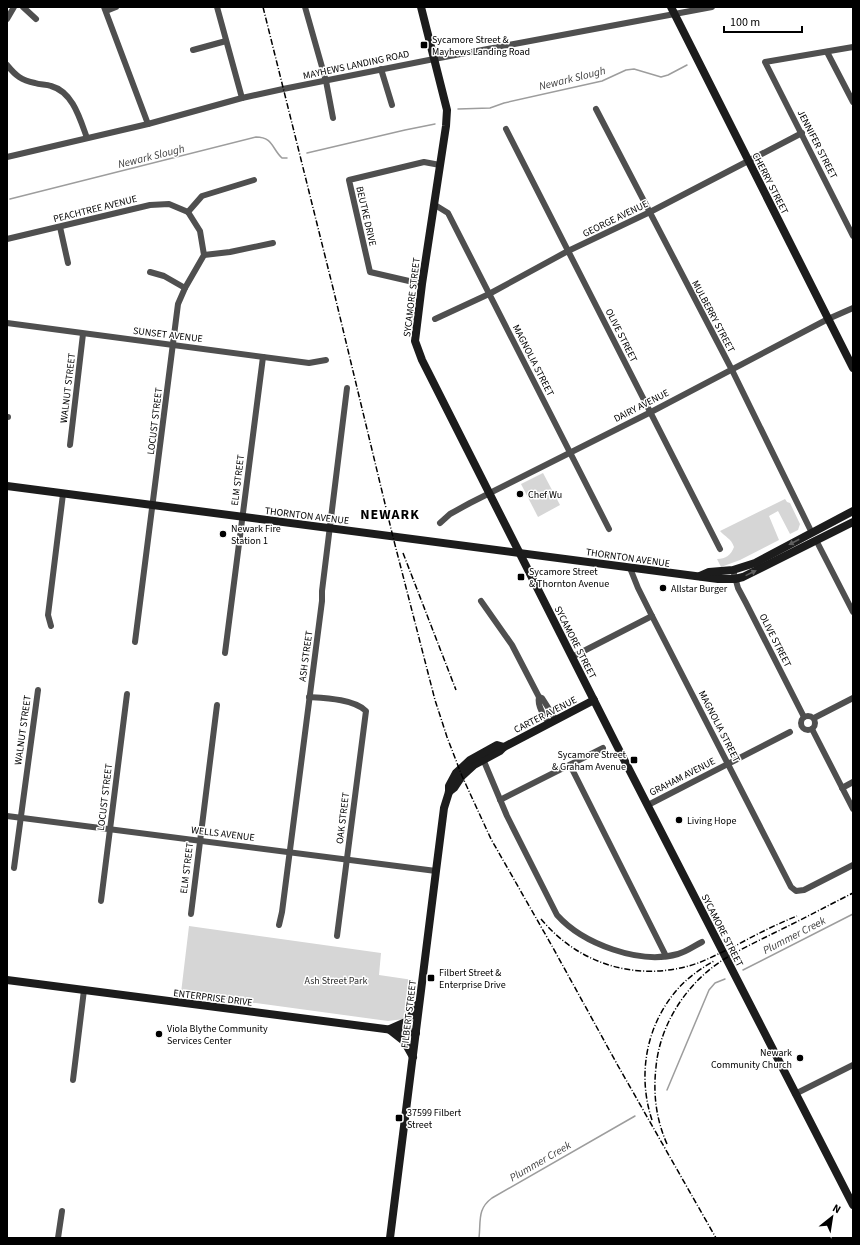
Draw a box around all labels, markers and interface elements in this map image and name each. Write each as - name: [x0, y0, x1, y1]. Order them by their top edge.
- scale bar: [724, 8, 802, 34]
- text: 100 m: [730, 14, 760, 31]
- place label: Sycamore Street & Mayhews Landing Road: [432, 33, 530, 59]
- marker: Sycamore Street & Mayhews Landing Road: [419, 40, 429, 50]
- street label: MAYHEWS LANDING ROAD: [302, 47, 411, 83]
- water label: Newark Slough: [537, 63, 607, 94]
- street label: JENNIFER STREET: [794, 108, 841, 182]
- water label: Newark Slough: [116, 141, 186, 172]
- street label: CHERRY STREET: [748, 150, 792, 217]
- street label: BEUTKE DRIVE: [352, 185, 380, 247]
- street label: PEACHTREE AVENUE: [52, 192, 139, 226]
- street label: GEORGE AVENUE: [580, 197, 650, 241]
- street label: SYCAMORE STREET: [400, 256, 424, 338]
- street label: MULBERRY STREET: [688, 278, 738, 356]
- street label: OLIVE STREET: [602, 306, 641, 365]
- street label: MAGNOLIA STREET: [509, 322, 558, 399]
- street label: SUNSET AVENUE: [132, 324, 204, 346]
- street label: WALNUT STREET: [57, 352, 79, 424]
- street label: LOCUST STREET: [144, 386, 166, 456]
- street label: DAIRY AVENUE: [611, 386, 672, 426]
- street label: ELM STREET: [228, 453, 248, 507]
- place label: Chef Wu: [528, 488, 562, 502]
- marker: Chef Wu: [515, 489, 525, 499]
- street label: THORNTON AVENUE: [264, 504, 350, 528]
- district label: NEWARK: [360, 505, 420, 525]
- place label: Newark Fire Station 1: [231, 522, 281, 548]
- marker: Newark Fire Station 1: [218, 529, 228, 539]
- one-way arrow: [788, 539, 799, 546]
- street label: THORNTON AVENUE: [585, 545, 671, 571]
- place label: Sycamore Street & Thornton Avenue: [529, 565, 609, 591]
- one-way arrow: [745, 570, 757, 576]
- marker: Sycamore Street & Thornton Avenue: [516, 572, 526, 582]
- place label: Allstar Burger: [671, 582, 728, 596]
- marker: Allstar Burger: [658, 583, 668, 593]
- street label: SYCAMORE STREET: [551, 604, 600, 682]
- street label: OLIVE STREET: [756, 611, 795, 670]
- street label: ASH STREET: [295, 629, 317, 683]
- street label: MAGNOLIA STREET: [695, 688, 744, 765]
- street label: CARTER AVENUE: [512, 693, 579, 737]
- street label: WALNUT STREET: [11, 694, 35, 766]
- place label: Sycamore Street & Graham Avenue: [552, 748, 627, 774]
- street label: GRAHAM AVENUE: [647, 754, 718, 800]
- marker: Sycamore Street & Graham Avenue: [629, 755, 639, 765]
- street label: LOCUST STREET: [94, 762, 116, 832]
- street label: OAK STREET: [333, 791, 353, 845]
- place label: Living Hope: [687, 814, 736, 828]
- marker: Living Hope: [674, 815, 684, 825]
- street label: WELLS AVENUE: [190, 823, 255, 845]
- street label: ELM STREET: [177, 841, 197, 895]
- street label: SYCAMORE STREET: [698, 892, 747, 970]
- water label: Plummer Creek: [760, 913, 829, 958]
- place label: Filbert Street & Enterprise Drive: [439, 966, 506, 992]
- marker: Filbert Street & Enterprise Drive: [426, 973, 436, 983]
- park label: Ash Street Park: [304, 974, 368, 988]
- street label: FILBERT STREET: [398, 979, 420, 1049]
- street label: ENTERPRISE DRIVE: [173, 986, 253, 1010]
- place label: Viola Blythe Community Services Center: [167, 1022, 268, 1048]
- marker: Viola Blythe Community Services Center: [154, 1029, 164, 1039]
- place label: Newark Community Church: [711, 1046, 792, 1072]
- marker: Newark Community Church: [795, 1053, 805, 1063]
- place label: 37599 Filbert Street: [407, 1106, 462, 1132]
- marker: 37599 Filbert Street: [394, 1113, 404, 1123]
- water label: Plummer Creek: [507, 1137, 574, 1185]
- north arrow: [812, 1197, 852, 1237]
- text: N: [830, 1200, 844, 1217]

